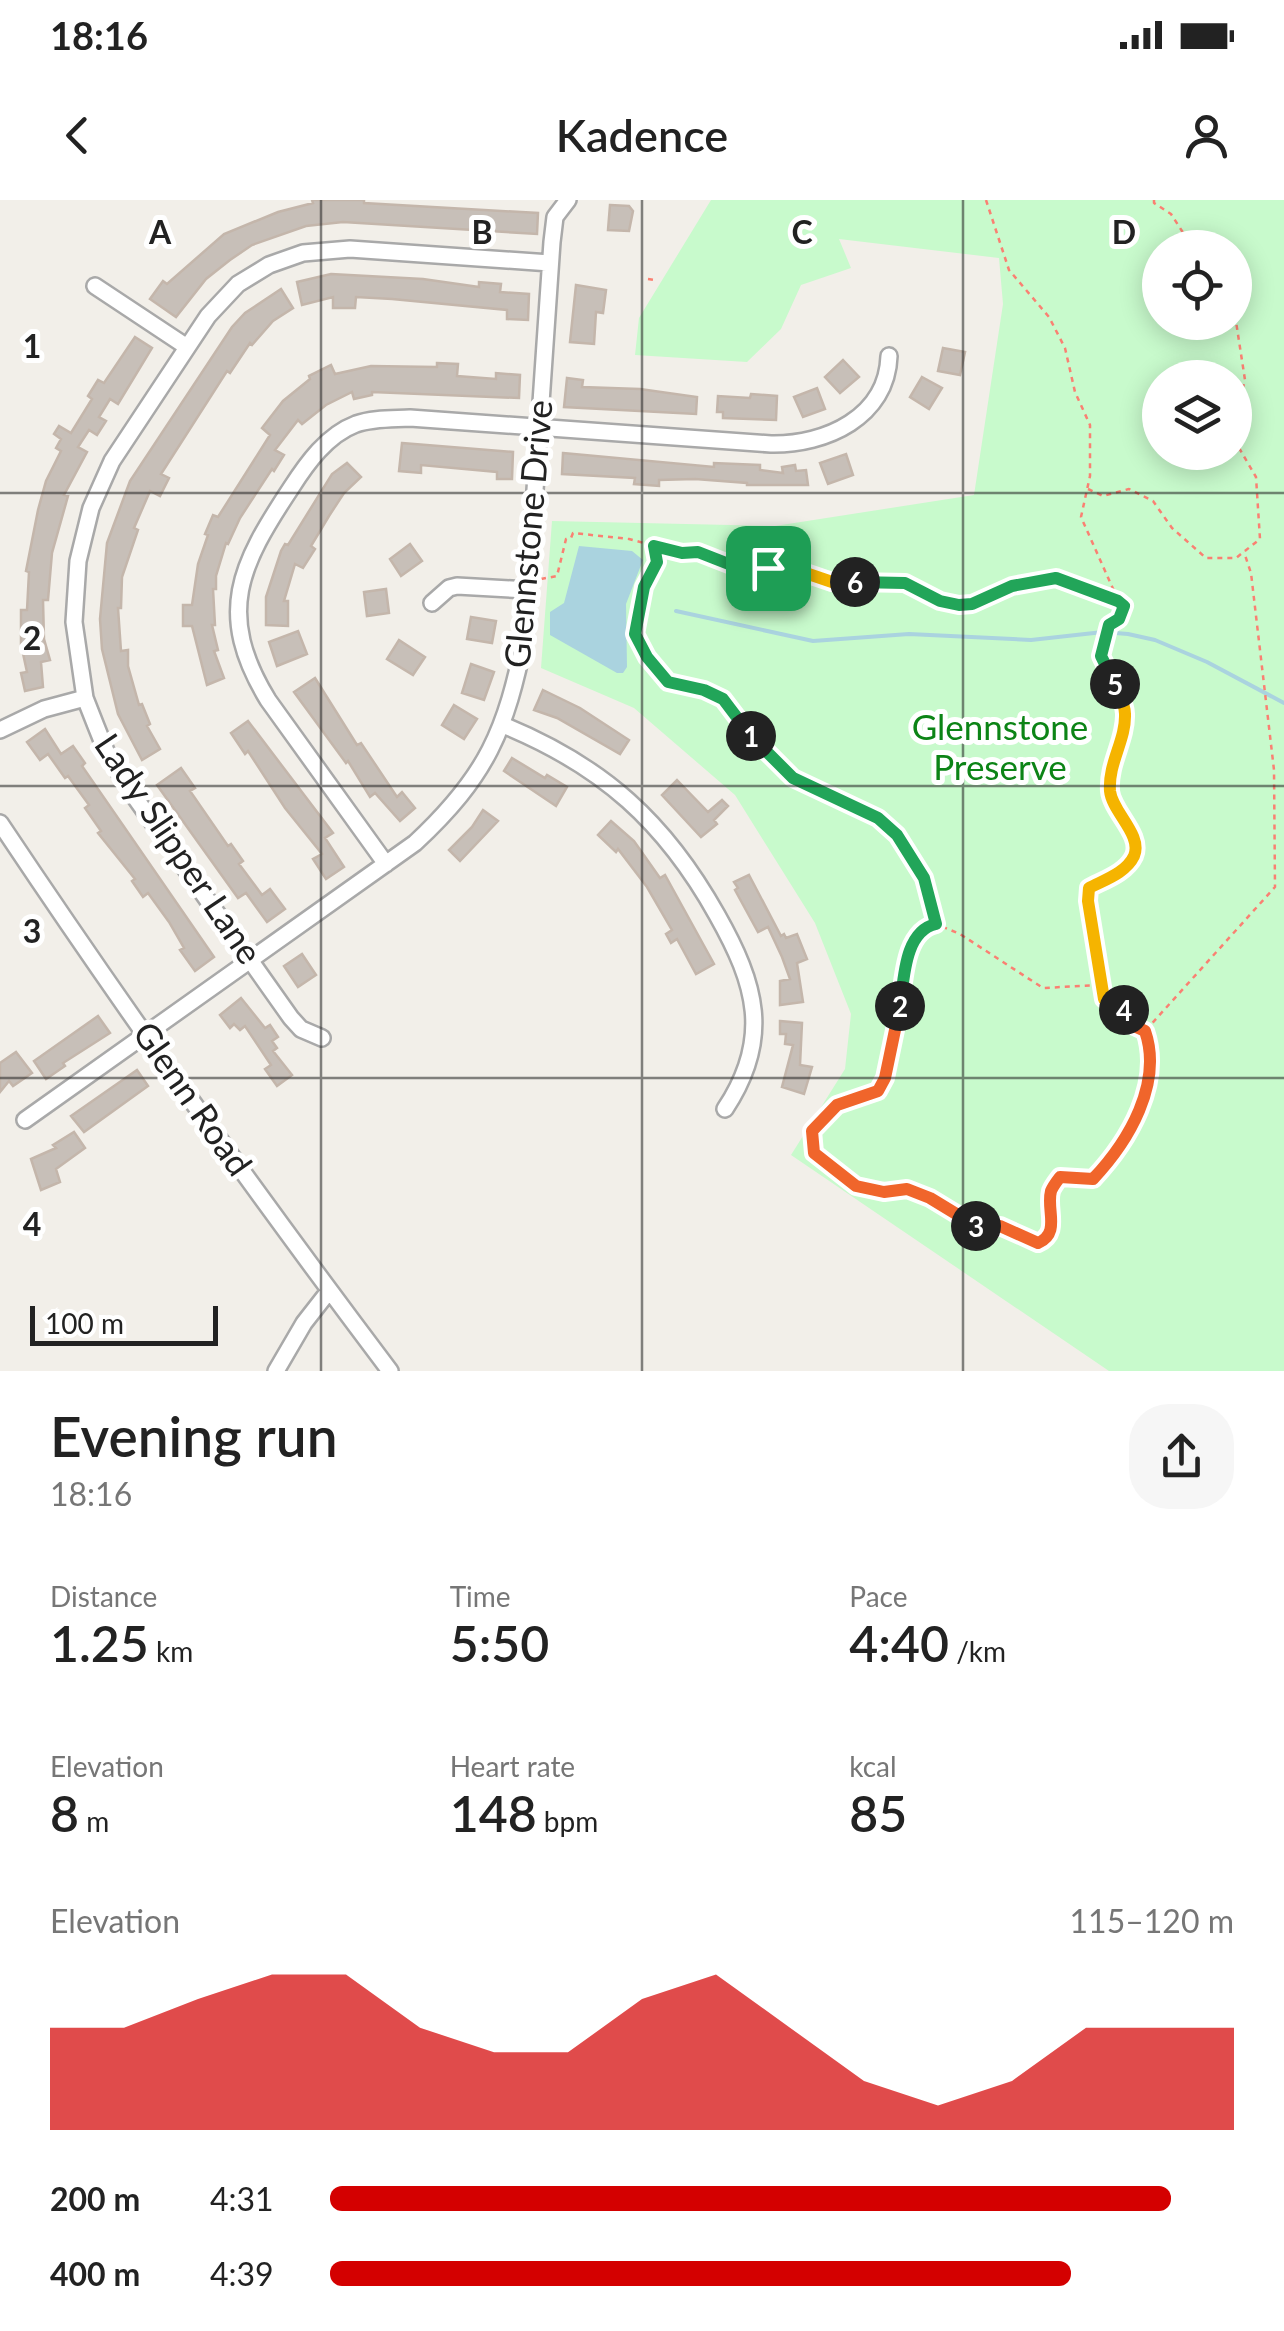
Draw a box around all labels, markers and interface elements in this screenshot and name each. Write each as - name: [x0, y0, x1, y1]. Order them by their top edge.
- text: 18:16: [50, 12, 148, 58]
- icon: back: [50, 108, 105, 163]
- text: Kadence: [556, 108, 728, 162]
- icon: person: [1179, 108, 1234, 163]
- text: A: [148, 212, 172, 251]
- text: B: [471, 212, 493, 251]
- text: C: [791, 212, 813, 251]
- text: D: [1112, 212, 1136, 251]
- map controls: [1142, 230, 1252, 470]
- button: locate: [1142, 230, 1252, 340]
- text: 1: [23, 326, 41, 365]
- button: layers: [1142, 360, 1252, 470]
- street label: Glennstone Drive: [494, 398, 560, 670]
- pin: [726, 526, 811, 611]
- icon: arrive: [741, 541, 796, 596]
- pin: 6: [830, 557, 880, 607]
- text: 6: [847, 565, 863, 599]
- text: 2: [23, 618, 41, 657]
- pin: 5: [1090, 659, 1140, 709]
- text: 5: [1107, 667, 1123, 701]
- park label: Glennstone Preserve: [912, 705, 1088, 787]
- pin: 1: [726, 711, 776, 761]
- text: 1: [743, 719, 759, 753]
- street label: Lady Slipper Lane: [87, 725, 272, 971]
- text: 3: [23, 911, 41, 950]
- pin: 2: [875, 981, 925, 1031]
- pin: 4: [1099, 985, 1149, 1035]
- text: 2: [892, 989, 908, 1023]
- text: 4: [1116, 993, 1132, 1027]
- street label: Glenn Road: [125, 1013, 262, 1183]
- pin: 3: [951, 1201, 1001, 1251]
- text: 4: [23, 1204, 41, 1243]
- text: 3: [968, 1209, 984, 1243]
- scale bar: [30, 1301, 218, 1346]
- text: 100 m: [45, 1306, 124, 1340]
- text: Evening run: [50, 1403, 338, 1469]
- button: share: [1129, 1404, 1234, 1509]
- text: 18:16: [50, 1474, 132, 1513]
- text: Distance: [50, 1579, 157, 1613]
- text: Time: [450, 1579, 511, 1613]
- text: Pace: [849, 1579, 908, 1613]
- text: 1.25: [50, 1613, 149, 1673]
- text: 5:50: [450, 1613, 549, 1673]
- text: 4:40: [849, 1613, 949, 1673]
- text: km: [149, 1634, 193, 1668]
- text: /km: [949, 1634, 1006, 1668]
- text: Elevation: [50, 1749, 164, 1783]
- text: Heart rate: [450, 1749, 575, 1783]
- text: kcal: [849, 1749, 897, 1783]
- text: 8: [50, 1783, 79, 1843]
- text: 148: [450, 1783, 537, 1843]
- text: 85: [849, 1783, 907, 1843]
- text: m: [79, 1804, 109, 1838]
- text: bpm: [537, 1804, 598, 1838]
- text: Elevation: [50, 1901, 180, 1940]
- text: 115–120 m: [1070, 1901, 1234, 1940]
- text: 200 m: [50, 2179, 140, 2218]
- text: 4:31: [210, 2179, 274, 2218]
- text: 400 m: [50, 2254, 140, 2293]
- text: 4:39: [210, 2254, 274, 2293]

